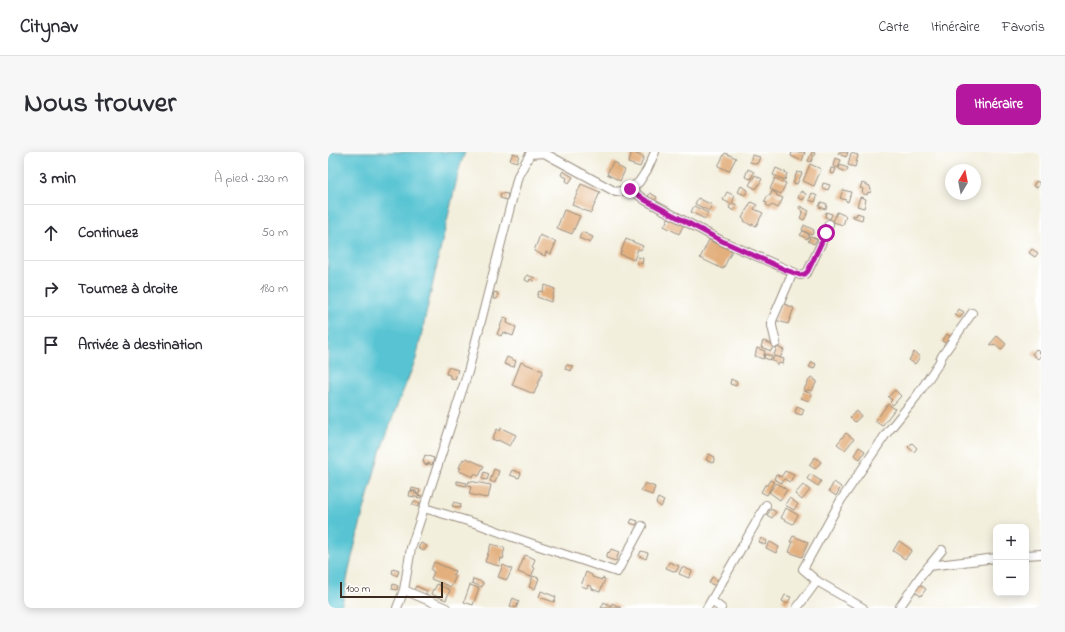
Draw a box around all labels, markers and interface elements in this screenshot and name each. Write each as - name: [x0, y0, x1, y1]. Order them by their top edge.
- text: Citynav: [20, 14, 78, 41]
- text: Carte: [878, 17, 909, 38]
- text: Itinéraire: [931, 17, 980, 38]
- text: Favoris: [1002, 17, 1045, 38]
- text: Nous trouver: [24, 84, 176, 125]
- button: Itinéraire: [956, 84, 1041, 125]
- north arrow: [945, 164, 981, 200]
- text: 3 min: [40, 166, 76, 191]
- text: À pied · 230 m: [214, 169, 288, 188]
- route end: [621, 180, 639, 198]
- icon: ahead: [40, 222, 62, 244]
- text: Continuez: [78, 222, 138, 244]
- text: 50 m: [262, 223, 288, 242]
- route start: [817, 224, 835, 242]
- icon: right: [40, 278, 62, 300]
- text: Tournez à droite: [78, 278, 178, 300]
- text: 180 m: [260, 279, 288, 298]
- icon: arrive: [40, 334, 62, 356]
- text: Arrivée à destination: [78, 334, 203, 356]
- map controls: [993, 524, 1029, 596]
- button: +: [993, 524, 1029, 560]
- button: −: [993, 560, 1029, 596]
- scale bar: [340, 580, 443, 599]
- text: 100 m: [346, 581, 370, 597]

